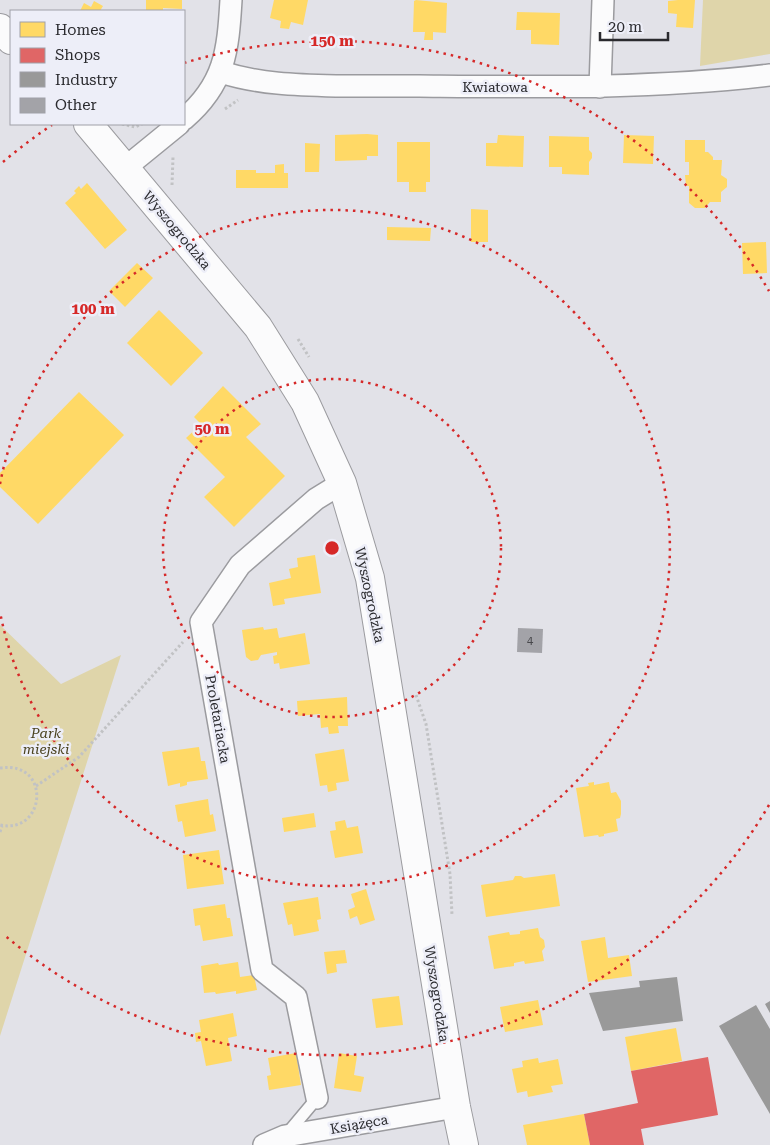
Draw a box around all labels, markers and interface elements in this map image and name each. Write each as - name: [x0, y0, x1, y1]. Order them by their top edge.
- legend: [10, 10, 185, 125]
- scale bar: [600, 10, 668, 42]
- text: 20 m: [608, 18, 643, 36]
- text: Homes: [55, 21, 106, 39]
- text: 150 m: [310, 32, 354, 50]
- text: Shops: [55, 46, 100, 64]
- text: Industry: [55, 71, 117, 89]
- street label: Kwiatowa: [462, 79, 528, 95]
- text: Other: [55, 96, 97, 114]
- street label: Wyszogrodzka: [140, 188, 215, 273]
- text: 100 m: [71, 300, 115, 318]
- text: 50 m: [194, 420, 230, 438]
- centre of rings: [323, 539, 341, 557]
- street label: Wyszogrodzka: [352, 546, 388, 645]
- house number: 4: [527, 634, 534, 647]
- street label: Proletariacka: [202, 674, 234, 765]
- park label: Park miejski: [23, 725, 69, 757]
- street label: Wyszogrodzka: [421, 945, 453, 1044]
- street label: Książęca: [329, 1111, 390, 1137]

